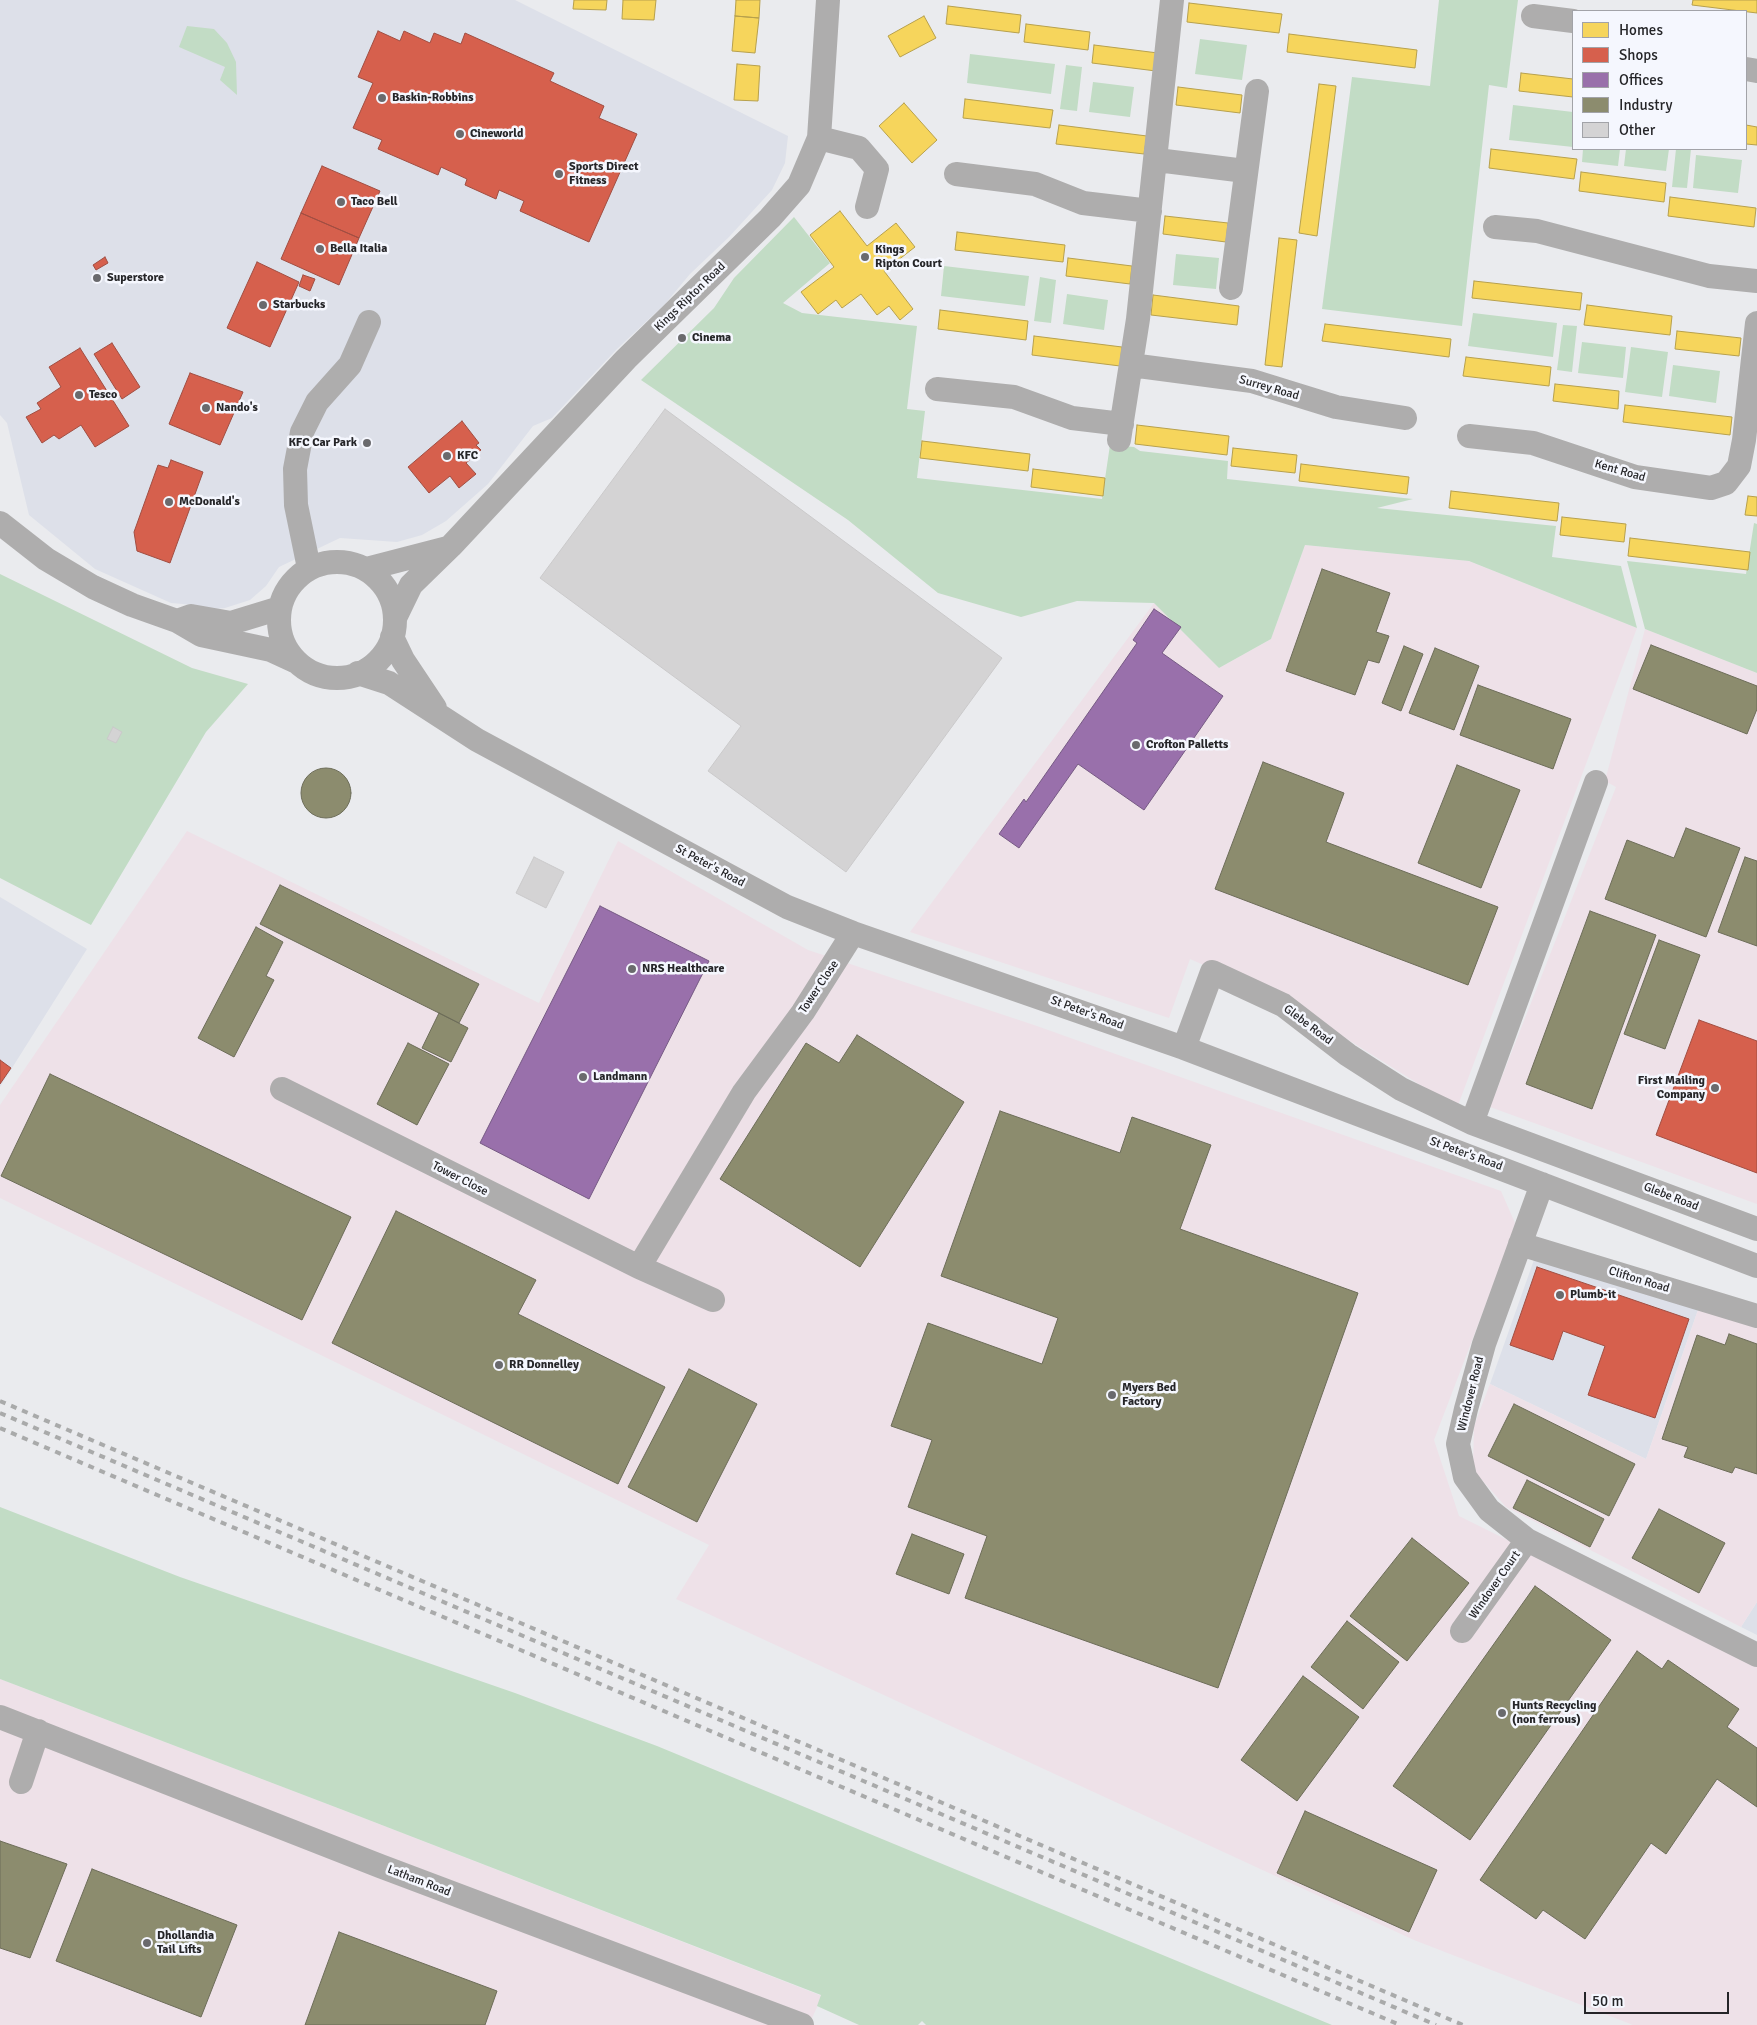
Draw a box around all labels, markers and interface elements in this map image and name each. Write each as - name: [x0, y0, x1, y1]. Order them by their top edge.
- legend: [1572, 10, 1747, 150]
- text: Homes: [1619, 21, 1663, 39]
- text: Shops: [1619, 46, 1658, 64]
- text: Offices: [1619, 71, 1663, 89]
- place label: Baskin-Robbins: [392, 91, 473, 105]
- marker: Baskin-Robbins: [376, 92, 388, 104]
- text: Industry: [1619, 96, 1672, 114]
- text: Other: [1619, 121, 1655, 139]
- place label: Cineworld: [470, 127, 523, 141]
- marker: Cineworld: [454, 128, 466, 140]
- place label: Sports Direct Fitness: [569, 160, 638, 188]
- marker: Sports Direct Fitness: [553, 168, 565, 180]
- place label: Taco Bell: [351, 195, 398, 209]
- marker: Taco Bell: [335, 196, 347, 208]
- place label: Bella Italia: [330, 242, 387, 256]
- marker: Bella Italia: [314, 243, 326, 255]
- place label: Kings Ripton Court: [875, 243, 942, 271]
- marker: Kings Ripton Court: [859, 251, 871, 263]
- street label: Kings Ripton Road: [651, 259, 729, 335]
- place label: Superstore: [107, 271, 164, 285]
- marker: Superstore: [91, 272, 103, 284]
- place label: Starbucks: [273, 298, 325, 312]
- marker: Starbucks: [257, 299, 269, 311]
- place label: Cinema: [692, 331, 731, 345]
- marker: Cinema: [676, 332, 688, 344]
- street label: Surrey Road: [1237, 373, 1301, 403]
- place label: Tesco: [89, 388, 117, 402]
- marker: Tesco: [73, 389, 85, 401]
- place label: Nando's: [216, 401, 258, 415]
- marker: Nando's: [200, 402, 212, 414]
- place label: KFC Car Park: [288, 436, 357, 450]
- marker: KFC Car Park: [361, 437, 373, 449]
- place label: KFC: [457, 449, 478, 463]
- marker: KFC: [441, 450, 453, 462]
- street label: Kent Road: [1593, 457, 1647, 485]
- place label: McDonald's: [179, 495, 240, 509]
- marker: McDonald's: [163, 496, 175, 508]
- place label: Crofton Palletts: [1146, 738, 1228, 752]
- marker: Crofton Palletts: [1130, 739, 1142, 751]
- street label: St Peter's Road: [673, 842, 747, 890]
- street label: Tower Close: [796, 958, 842, 1016]
- place label: NRS Healthcare: [642, 962, 724, 976]
- marker: NRS Healthcare: [626, 963, 638, 975]
- street label: St Peter's Road: [1049, 993, 1125, 1033]
- street label: Glebe Road: [1281, 1002, 1335, 1048]
- place label: Landmann: [593, 1070, 647, 1084]
- marker: Landmann: [577, 1071, 589, 1083]
- place label: First Mailing Company: [1638, 1074, 1705, 1102]
- marker: First Mailing Company: [1709, 1082, 1721, 1094]
- street label: St Peter's Road: [1428, 1134, 1504, 1174]
- street label: Tower Close: [430, 1159, 490, 1199]
- street label: Glebe Road: [1641, 1180, 1701, 1214]
- street label: Clifton Road: [1607, 1264, 1671, 1296]
- place label: Plumb-it: [1570, 1288, 1616, 1302]
- marker: Plumb-it: [1554, 1289, 1566, 1301]
- street label: Windover Road: [1455, 1355, 1487, 1433]
- place label: RR Donnelley: [509, 1358, 579, 1372]
- marker: RR Donnelley: [493, 1359, 505, 1371]
- place label: Myers Bed Factory: [1122, 1381, 1176, 1409]
- marker: Myers Bed Factory: [1106, 1389, 1118, 1401]
- street label: Windover Court: [1466, 1548, 1524, 1622]
- place label: Hunts Recycling (non ferrous): [1512, 1699, 1596, 1727]
- marker: Hunts Recycling (non ferrous): [1496, 1707, 1508, 1719]
- street label: Latham Road: [385, 1862, 453, 1900]
- place label: Dhollandia Tail Lifts: [157, 1929, 214, 1957]
- marker: Dhollandia Tail Lifts: [141, 1937, 153, 1949]
- scale bar: [1587, 1982, 1732, 2014]
- text: 50 m: [1592, 1992, 1623, 2010]

